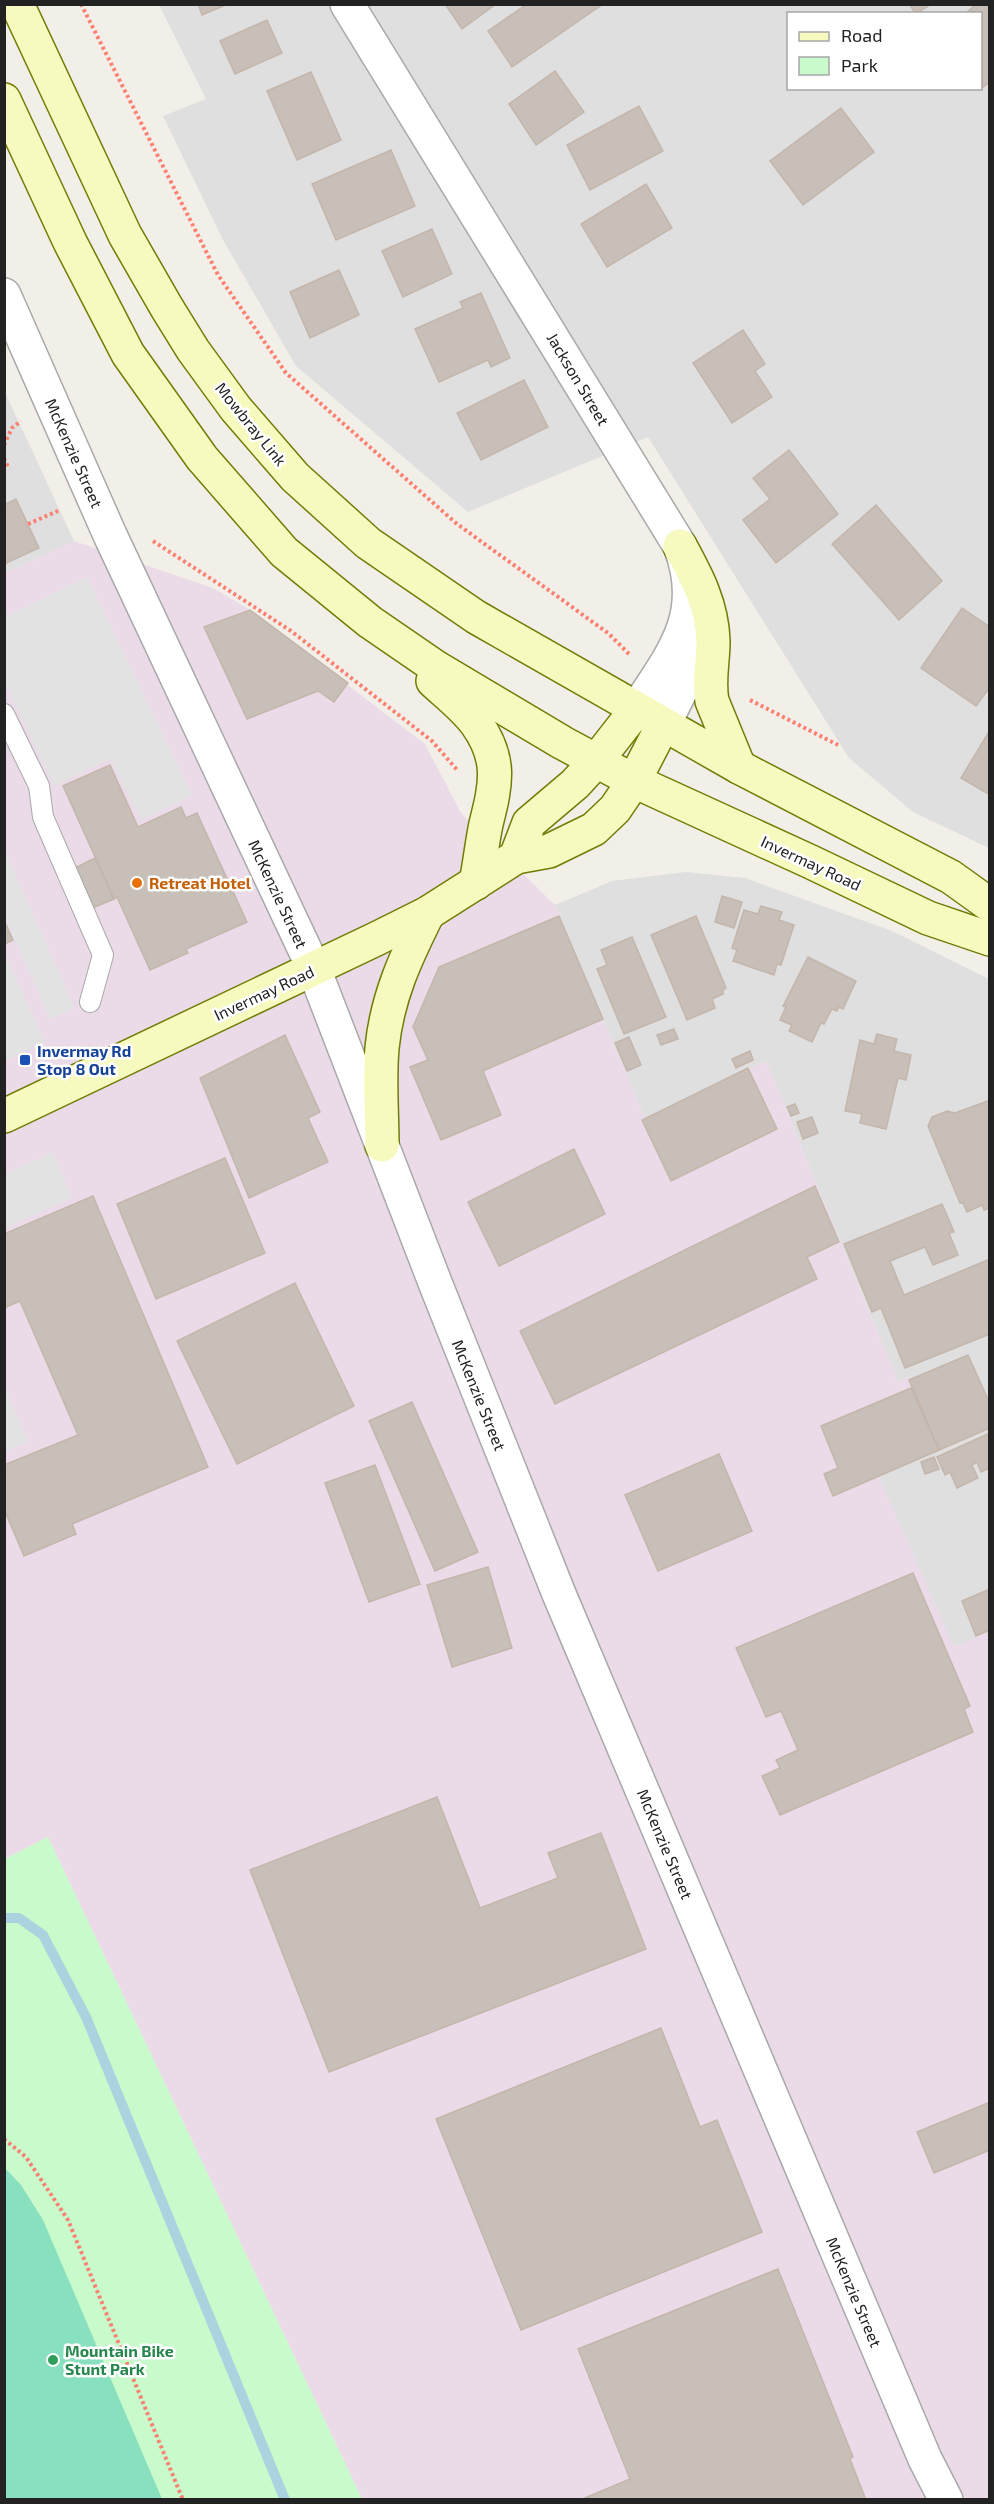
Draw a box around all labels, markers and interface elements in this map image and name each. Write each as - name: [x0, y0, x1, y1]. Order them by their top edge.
- legend: [787, 12, 982, 90]
- text: Road: [841, 24, 882, 46]
- text: Park: [841, 54, 878, 76]
- street label: Jackson Street: [543, 329, 614, 429]
- street label: Mowbray Link: [212, 378, 291, 469]
- street label: McKenzie Street: [42, 395, 107, 510]
- street label: Invermay Road: [758, 831, 864, 894]
- street label: McKenzie Street: [245, 836, 312, 951]
- place label: Retreat Hotel: [149, 873, 252, 892]
- marker: Retreat Hotel: [130, 876, 144, 890]
- street label: Invermay Road: [211, 961, 317, 1024]
- place label: Invermay Rd Stop 8 Out: [37, 1041, 131, 1078]
- marker: Invermay Rd Stop 8 Out: [18, 1053, 32, 1067]
- street label: McKenzie Street: [449, 1337, 510, 1453]
- street label: McKenzie Street: [634, 1786, 697, 1902]
- street label: McKenzie Street: [823, 2234, 886, 2350]
- place label: Mountain Bike Stunt Park: [65, 2341, 174, 2378]
- marker: Mountain Bike Stunt Park: [46, 2353, 60, 2367]

